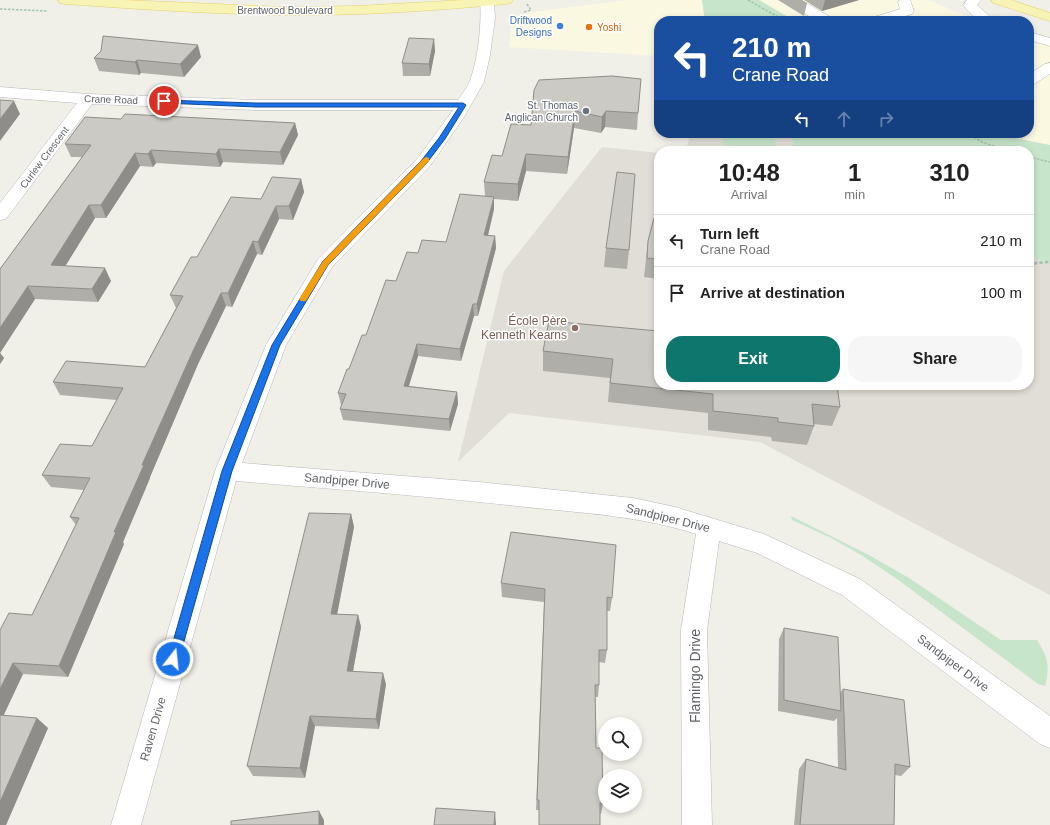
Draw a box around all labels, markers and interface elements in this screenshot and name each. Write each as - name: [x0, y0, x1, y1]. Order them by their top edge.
- street label: Brentwood Boulevard: [237, 5, 333, 16]
- place label: Driftwood Designs: [510, 15, 552, 38]
- marker: Driftwood Designs: [555, 21, 565, 31]
- marker: Yoshi: [584, 22, 594, 32]
- place label: Yoshi: [597, 22, 621, 33]
- icon: left: [666, 32, 718, 84]
- text: 210 m: [732, 32, 811, 63]
- text: Crane Road: [732, 65, 829, 85]
- pin: [147, 84, 181, 118]
- icon: arrive: [153, 90, 175, 112]
- street label: Crane Road: [84, 93, 138, 106]
- place label: St. Thomas Anglican Church: [505, 100, 578, 123]
- marker: St. Thomas Anglican Church: [581, 106, 591, 116]
- icon: left: [791, 108, 813, 130]
- icon: ahead: [833, 108, 855, 130]
- icon: right: [875, 108, 897, 130]
- street label: Curlew Crescent: [18, 124, 71, 190]
- text: 10:48: [718, 159, 780, 186]
- text: 1: [848, 159, 861, 186]
- text: 310: [930, 159, 970, 186]
- text: Arrival: [731, 187, 768, 202]
- text: min: [844, 187, 865, 202]
- text: m: [944, 187, 955, 202]
- text: Turn left: [700, 225, 759, 242]
- icon: left: [666, 230, 688, 252]
- text: 210 m: [980, 232, 1022, 249]
- text: Crane Road: [700, 242, 770, 257]
- icon: arrive: [666, 282, 688, 304]
- text: Arrive at destination: [700, 284, 845, 301]
- text: 100 m: [980, 284, 1022, 301]
- place label: École Père Kenneth Kearns: [481, 313, 567, 342]
- marker: École Père Kenneth Kearns: [570, 323, 580, 333]
- button: Exit: [666, 336, 840, 382]
- button: Share: [848, 336, 1022, 382]
- street label: Sandpiper Drive: [304, 470, 391, 492]
- street label: Sandpiper Drive: [625, 501, 712, 535]
- street label: Flamingo Drive: [687, 629, 703, 723]
- street label: Sandpiper Drive: [914, 632, 992, 695]
- position arrow: [152, 638, 194, 680]
- street label: Raven Drive: [137, 695, 169, 763]
- map controls: [598, 717, 642, 813]
- button: search: [598, 717, 642, 761]
- button: layers: [598, 769, 642, 813]

